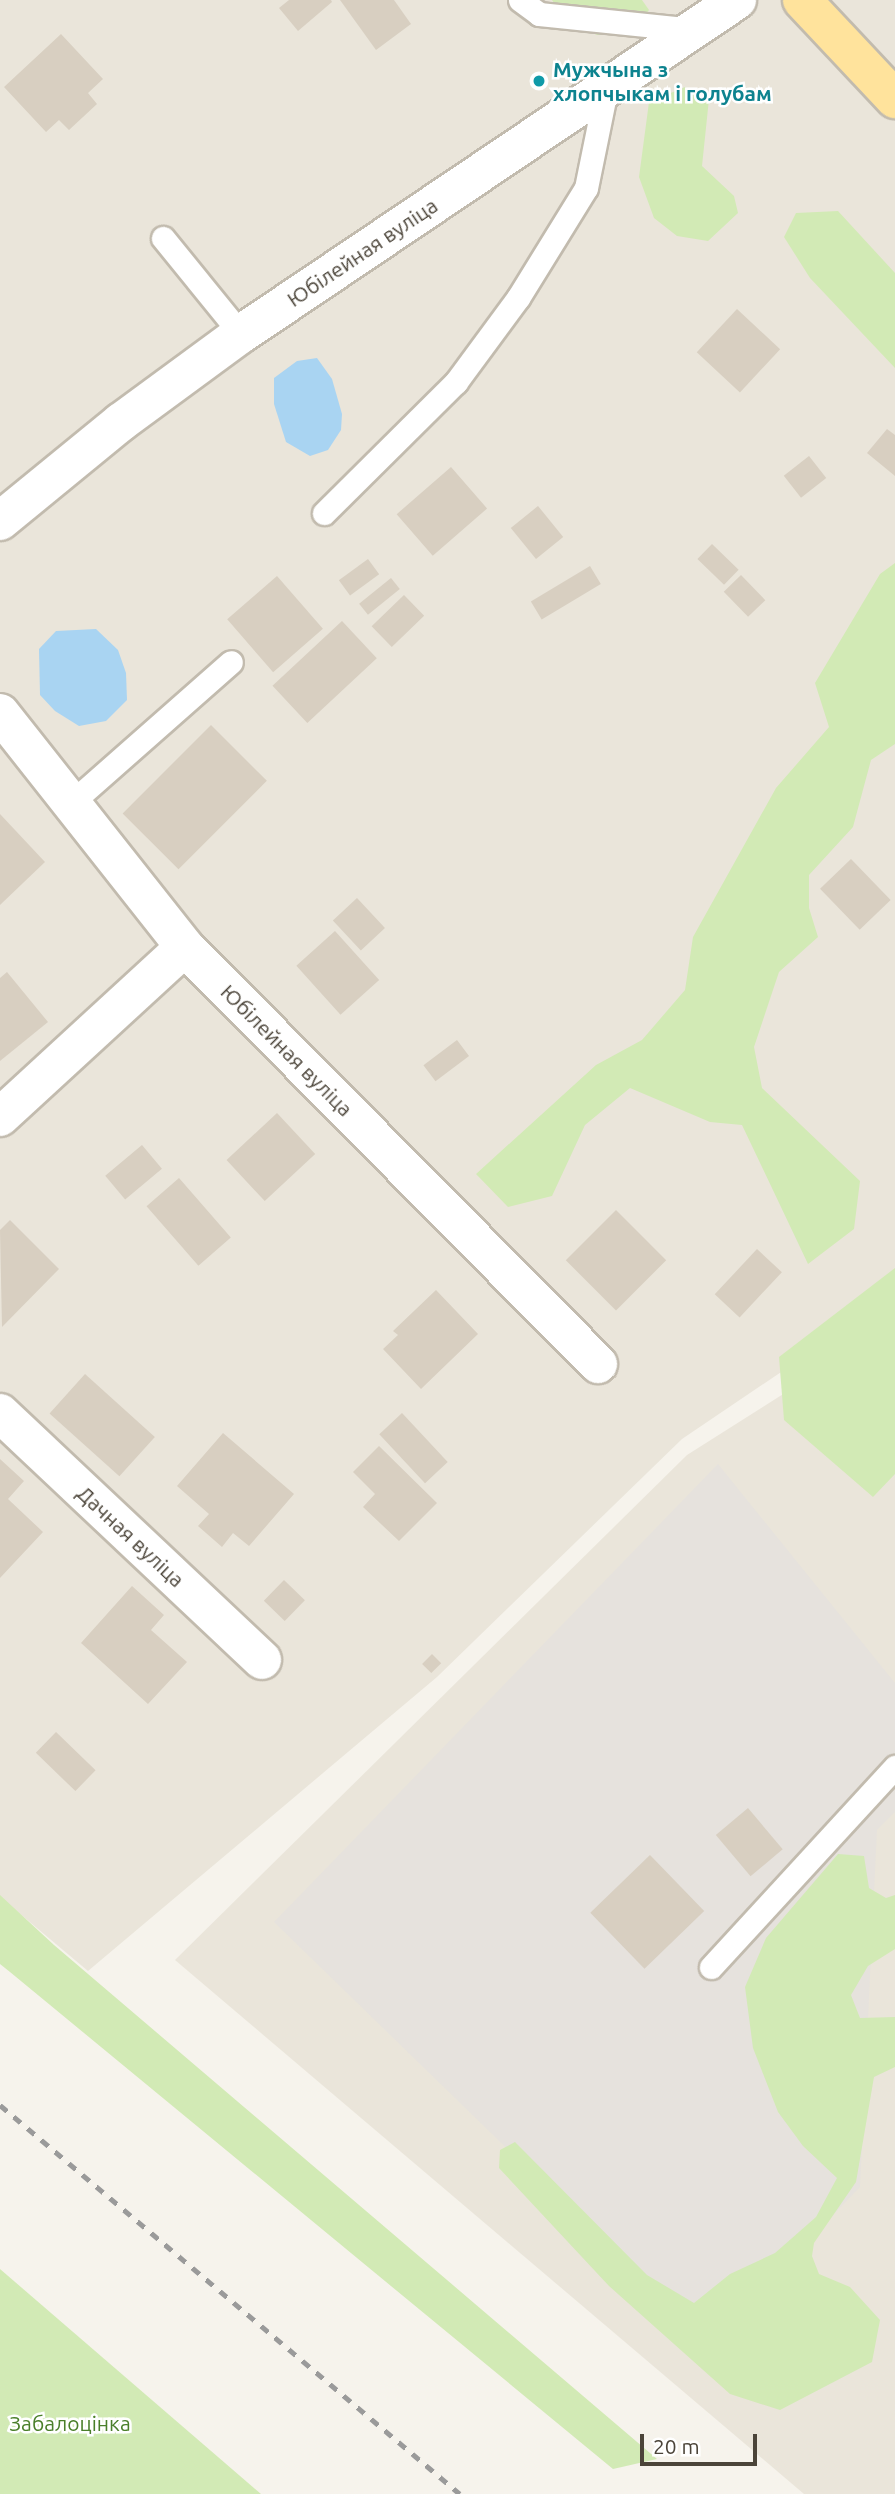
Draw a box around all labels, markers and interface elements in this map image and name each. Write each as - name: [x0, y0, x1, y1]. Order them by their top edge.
- place label: Мужчына з хлопчыкам і голубам: [553, 56, 772, 106]
- marker: Мужчына з хлопчыкам і голубам: [531, 73, 547, 89]
- street label: Юбілейная вуліца: [282, 192, 442, 312]
- street label: Юбілейная вуліца: [216, 979, 358, 1121]
- street label: Дачная вуліца: [72, 1480, 190, 1592]
- park label: Забалоцінка: [9, 2410, 131, 2436]
- scale bar: [643, 2420, 760, 2464]
- text: 20 m: [653, 2434, 700, 2458]

